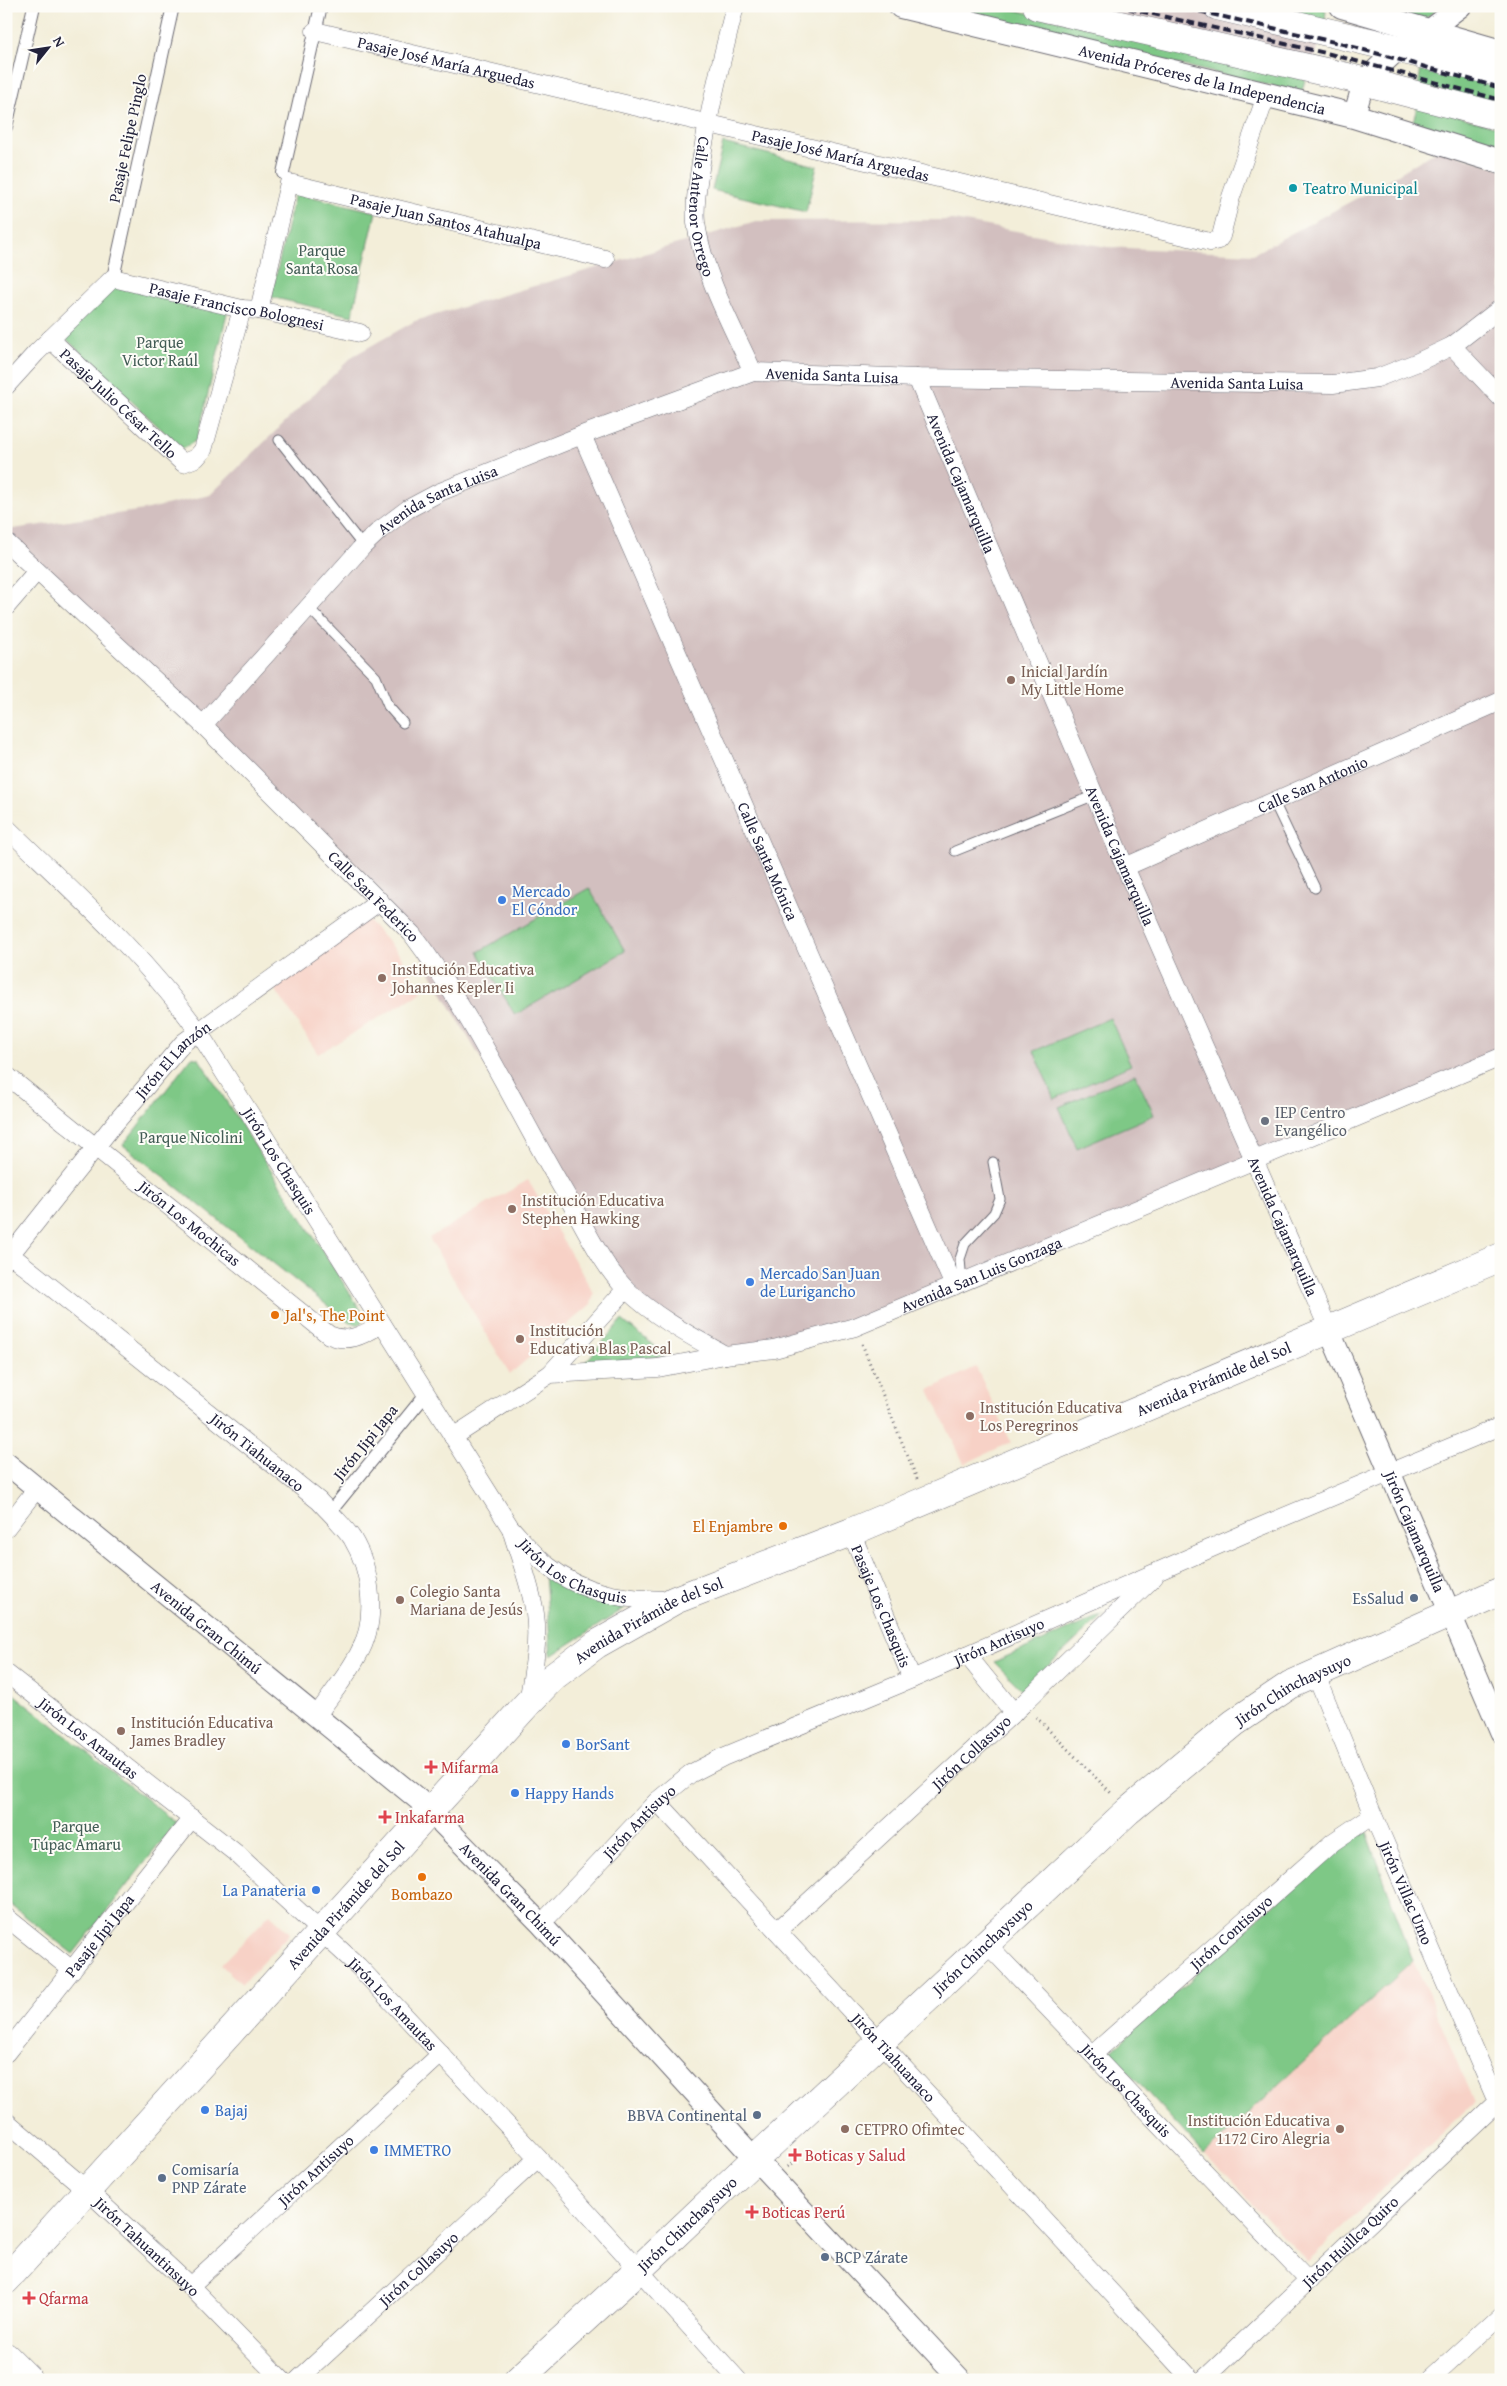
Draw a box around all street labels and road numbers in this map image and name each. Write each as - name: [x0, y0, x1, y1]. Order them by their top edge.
- street label: Pasaje José María Arguedas: [355, 29, 538, 95]
- street label: Avenida Próceres de la Independencia: [1076, 38, 1329, 121]
- street label: Pasaje Felipe Pinglo: [102, 71, 152, 205]
- street label: Pasaje José María Arguedas: [749, 122, 932, 187]
- street label: Calle Antenor Orrego: [683, 135, 721, 280]
- street label: Pasaje Juan Santos Atahualpa: [348, 186, 545, 255]
- street label: Pasaje Francisco Bolognesi: [147, 275, 327, 337]
- street label: Pasaje Julio César Tello: [55, 342, 183, 464]
- street label: Avenida Santa Luisa: [765, 360, 899, 389]
- street label: Avenida Santa Luisa: [1170, 370, 1304, 396]
- street label: Avenida Cajamarquilla: [921, 409, 1002, 557]
- street label: Avenida Santa Luisa: [372, 458, 501, 540]
- street label: Calle San Antonio: [1254, 749, 1372, 819]
- street label: Avenida Cajamarquilla: [1080, 782, 1161, 930]
- street label: Calle Santa Mónica: [732, 798, 805, 924]
- street label: Calle San Federico: [323, 845, 426, 947]
- street label: Jirón El Lanzón: [127, 1015, 216, 1106]
- street label: Jirón Los Chasquis: [236, 1101, 322, 1219]
- street label: Avenida Cajamarquilla: [1242, 1153, 1325, 1300]
- street label: Jirón Los Mochicas: [132, 1173, 246, 1272]
- street label: Avenida San Luis Gonzaga: [897, 1230, 1066, 1319]
- street label: Avenida Pirámide del Sol: [1132, 1335, 1295, 1422]
- street label: Jirón Jipi Japa: [326, 1398, 403, 1487]
- street label: Jirón Tiahuanaco: [204, 1405, 310, 1497]
- street label: Jirón Cajamarquilla: [1378, 1465, 1452, 1596]
- street label: Jirón Los Chasquis: [512, 1531, 629, 1609]
- street label: Pasaje Los Chasquis: [846, 1541, 918, 1671]
- street label: Avenida Pirámide del Sol: [569, 1570, 727, 1669]
- street label: Avenida Gran Chimú: [146, 1574, 268, 1680]
- street label: Jirón Antisuyo: [948, 1611, 1048, 1672]
- street label: Jirón Chinchaysuyo: [1228, 1647, 1355, 1732]
- street label: Jirón Los Amautas: [32, 1690, 144, 1785]
- street label: Jirón Collasuyo: [924, 1709, 1016, 1796]
- street label: Jirón Antisuyo: [595, 1778, 681, 1865]
- street label: Avenida Pirámide del Sol: [281, 1835, 410, 1974]
- street label: Jirón Villac Umo: [1373, 1835, 1440, 1948]
- street label: Avenida Gran Chimú: [454, 1836, 567, 1951]
- street label: Pasaje Jipi Japa: [59, 1888, 140, 1982]
- street label: Jirón Contisuyo: [1183, 1889, 1278, 1977]
- street label: Jirón Chinchaysuyo: [925, 1894, 1038, 2001]
- street label: Jirón Los Amautas: [342, 1950, 444, 2056]
- street label: Jirón Tiahuanaco: [845, 2006, 942, 2108]
- street label: Jirón Los Chasquis: [1074, 2036, 1177, 2143]
- street label: Jirón Antisuyo: [271, 2128, 359, 2213]
- street label: Jirón Chinchaysuyo: [630, 2170, 742, 2279]
- street label: Jirón Tahuantinsuyo: [88, 2190, 206, 2302]
- street label: Jirón Huillca Quiro: [1295, 2190, 1404, 2295]
- street label: Jirón Collasuyo: [372, 2225, 464, 2313]

